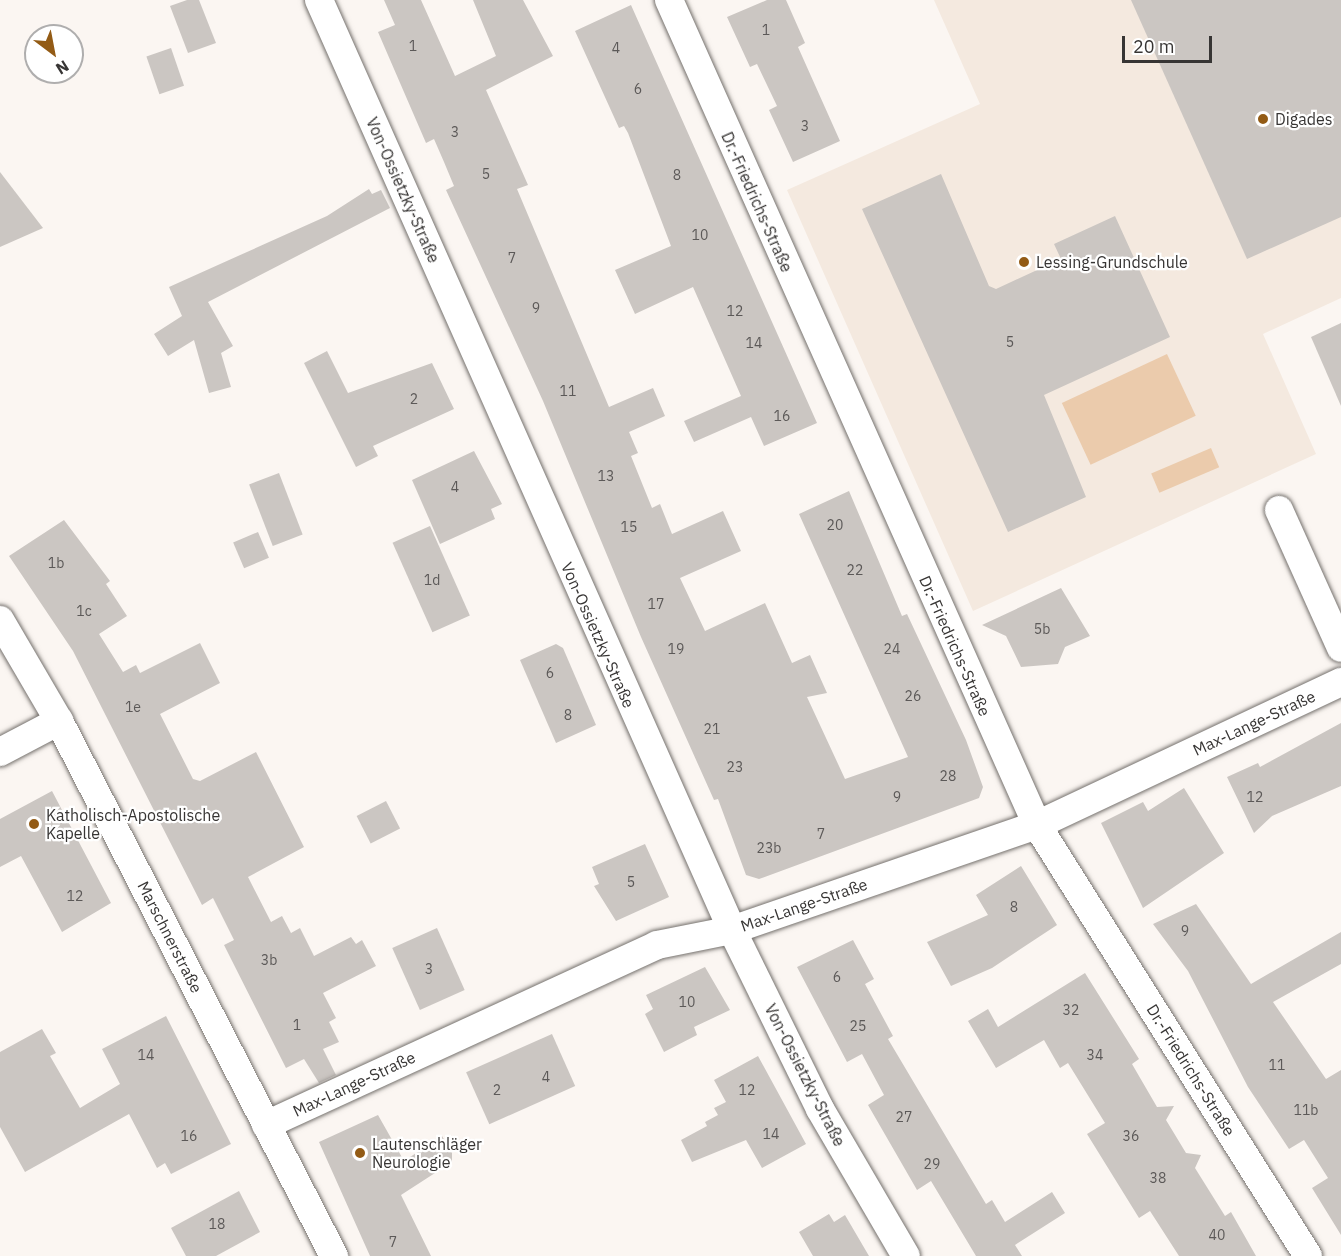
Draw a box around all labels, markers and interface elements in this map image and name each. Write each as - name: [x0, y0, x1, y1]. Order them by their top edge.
- house number: 1: [762, 22, 770, 38]
- north arrow: [24, 24, 84, 84]
- scale bar: [1125, 24, 1215, 62]
- text: 20 m: [1133, 35, 1175, 58]
- house number: 1: [409, 38, 417, 54]
- house number: 4: [612, 40, 620, 56]
- text: N: [52, 56, 73, 79]
- house number: 6: [634, 81, 642, 97]
- place label: Digades: [1275, 109, 1333, 129]
- marker: Digades: [1256, 112, 1270, 126]
- street label: Von-Ossietzky-Straße: [362, 114, 444, 266]
- house number: 3: [801, 118, 809, 134]
- house number: 3: [451, 124, 459, 140]
- street label: Dr.-Friedrichs-Straße: [717, 129, 797, 275]
- house number: 5: [482, 166, 490, 182]
- house number: 8: [673, 167, 681, 183]
- house number: 10: [692, 227, 708, 243]
- house number: 7: [508, 250, 516, 266]
- place label: Lessing-Grundschule: [1036, 252, 1188, 272]
- marker: Lessing-Grundschule: [1017, 255, 1031, 269]
- house number: 9: [532, 300, 540, 316]
- house number: 12: [727, 303, 743, 319]
- house number: 5: [1006, 334, 1014, 350]
- house number: 14: [746, 335, 762, 351]
- house number: 11: [560, 383, 576, 399]
- house number: 2: [410, 391, 418, 407]
- house number: 16: [774, 408, 790, 424]
- house number: 13: [598, 468, 614, 484]
- house number: 4: [451, 479, 459, 495]
- house number: 20: [827, 517, 843, 533]
- house number: 15: [621, 519, 637, 535]
- house number: 1b: [48, 555, 64, 571]
- street label: Von-Ossietzky-Straße: [557, 559, 639, 711]
- house number: 22: [847, 562, 863, 578]
- house number: 1d: [424, 572, 440, 588]
- street label: Dr.-Friedrichs-Straße: [915, 573, 995, 719]
- house number: 17: [648, 596, 664, 612]
- house number: 1c: [76, 603, 92, 619]
- house number: 5b: [1034, 621, 1050, 637]
- house number: 19: [668, 641, 684, 657]
- house number: 24: [884, 641, 900, 657]
- house number: 6: [546, 665, 554, 681]
- street label: Max-Lange-Straße: [1190, 686, 1318, 760]
- house number: 26: [905, 688, 921, 704]
- house number: 1e: [125, 699, 141, 715]
- house number: 8: [564, 707, 572, 723]
- house number: 21: [704, 721, 720, 737]
- house number: 23: [727, 759, 743, 775]
- house number: 28: [940, 768, 956, 784]
- house number: 9: [893, 789, 901, 805]
- house number: 12: [1247, 789, 1263, 805]
- place label: Katholisch-Apostolische Kapelle: [46, 805, 220, 843]
- marker: Katholisch-Apostolische Kapelle: [27, 817, 41, 831]
- house number: 7: [817, 826, 825, 842]
- house number: 23b: [757, 840, 781, 856]
- house number: 5: [627, 874, 635, 890]
- street label: Max-Lange-Straße: [738, 874, 870, 936]
- street label: Marschnerstraße: [134, 878, 206, 996]
- house number: 12: [67, 888, 83, 904]
- house number: 8: [1010, 899, 1018, 915]
- house number: 9: [1181, 923, 1189, 939]
- house number: 3b: [261, 952, 277, 968]
- house number: 3: [425, 961, 433, 977]
- house number: 6: [833, 969, 841, 985]
- house number: 10: [679, 994, 695, 1010]
- street label: Von-Ossietzky-Straße: [761, 1001, 849, 1149]
- street label: Dr.-Friedrichs-Straße: [1143, 1001, 1239, 1139]
- house number: 32: [1063, 1002, 1079, 1018]
- house number: 1: [293, 1017, 301, 1033]
- house number: 25: [850, 1018, 866, 1034]
- house number: 14: [138, 1047, 154, 1063]
- street label: Max-Lange-Straße: [290, 1047, 418, 1121]
- house number: 34: [1087, 1047, 1103, 1063]
- house number: 11: [1269, 1057, 1285, 1073]
- house number: 4: [542, 1069, 550, 1085]
- house number: 2: [493, 1082, 501, 1098]
- house number: 12: [739, 1082, 755, 1098]
- house number: 11b: [1294, 1102, 1318, 1118]
- house number: 27: [896, 1109, 912, 1125]
- house number: 14: [763, 1126, 779, 1142]
- house number: 16: [181, 1128, 197, 1144]
- house number: 36: [1123, 1128, 1139, 1144]
- place label: Lautenschläger Neurologie: [372, 1134, 482, 1172]
- marker: Lautenschläger Neurologie: [353, 1146, 367, 1160]
- house number: 29: [924, 1156, 940, 1172]
- house number: 38: [1150, 1170, 1166, 1186]
- house number: 18: [209, 1216, 225, 1232]
- house number: 40: [1209, 1227, 1225, 1243]
- house number: 7: [389, 1234, 397, 1250]

